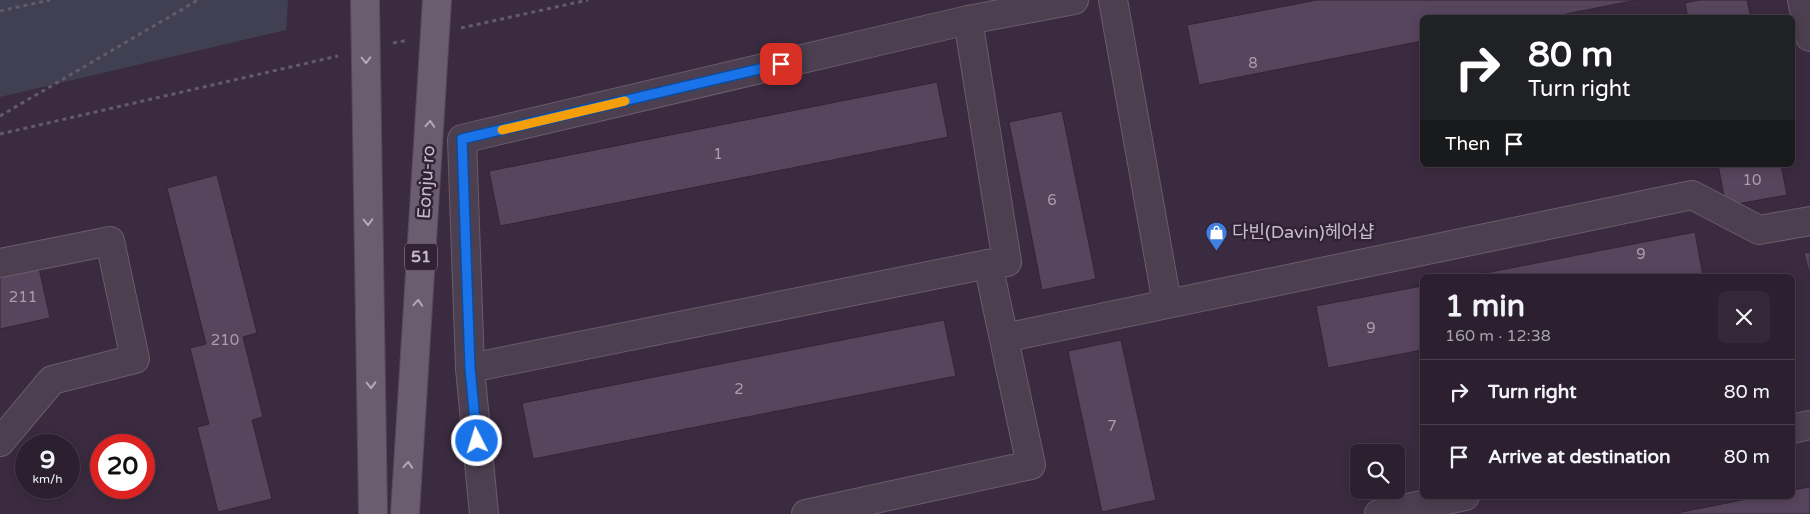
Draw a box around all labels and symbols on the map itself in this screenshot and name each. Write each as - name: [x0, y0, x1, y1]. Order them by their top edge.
- pin: [760, 43, 802, 85]
- house number: 8: [1248, 54, 1258, 72]
- one-way arrow: [361, 56, 371, 64]
- one-way arrow: [424, 119, 435, 127]
- street label: Eonju-ro: [412, 144, 440, 219]
- house number: 1: [713, 145, 723, 163]
- house number: 10: [1743, 171, 1761, 189]
- house number: 6: [1047, 191, 1057, 209]
- one-way arrow: [363, 219, 373, 227]
- shop icon: 다빈(Davin)헤어샵: [1204, 220, 1228, 251]
- place label: 다빈(Davin)헤어샵: [1232, 221, 1374, 243]
- road number: 51: [405, 243, 437, 270]
- house number: 9: [1636, 245, 1646, 263]
- house number: 211: [9, 288, 37, 306]
- one-way arrow: [413, 299, 424, 307]
- house number: 9: [1366, 319, 1376, 337]
- house number: 210: [211, 331, 239, 349]
- house number: 2: [734, 380, 744, 398]
- one-way arrow: [365, 381, 376, 389]
- position arrow: [450, 414, 502, 466]
- house number: 7: [1107, 417, 1117, 435]
- speed limit sign: 20: [90, 434, 155, 499]
- one-way arrow: [403, 461, 414, 469]

